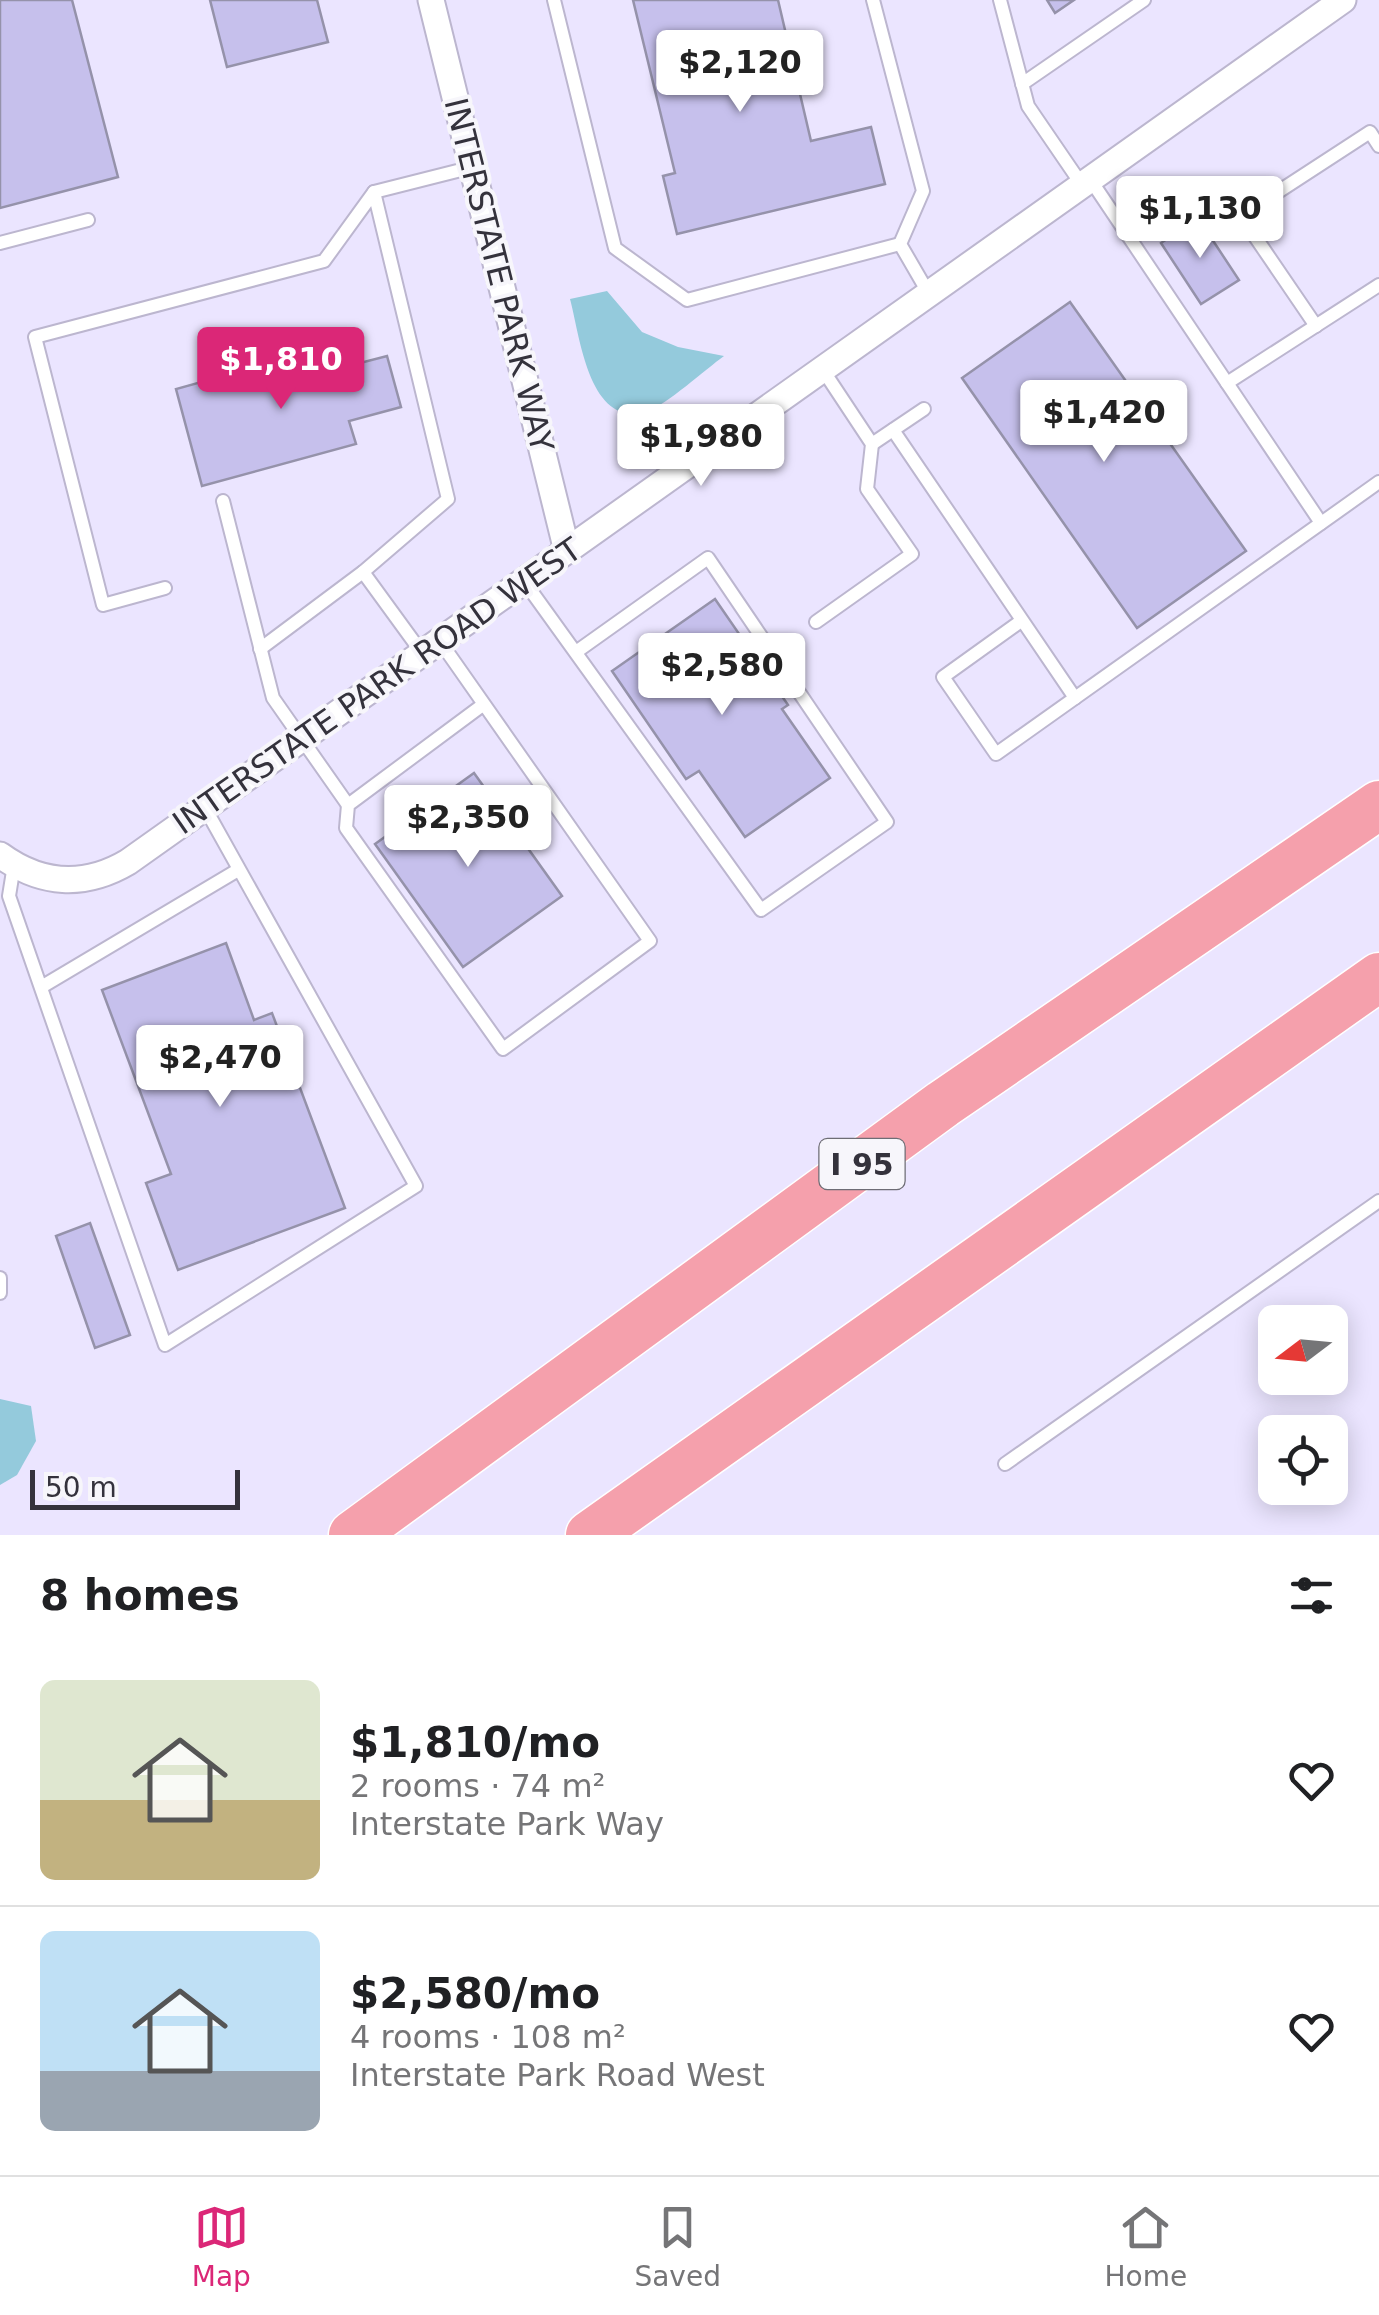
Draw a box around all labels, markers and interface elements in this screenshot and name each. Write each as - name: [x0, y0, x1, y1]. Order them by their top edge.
- pin: $2,120: [659, 30, 821, 115]
- text: $2,120: [678, 43, 802, 81]
- street label: INTERSTATE PARK WAY: [437, 94, 562, 456]
- pin: $1,130: [1119, 176, 1281, 261]
- text: $1,130: [1138, 189, 1262, 227]
- pin: $1,810: [200, 327, 362, 412]
- text: $1,810: [219, 340, 343, 378]
- pin: $1,420: [1023, 380, 1185, 465]
- text: $1,420: [1042, 393, 1166, 431]
- pin: $1,980: [620, 404, 782, 489]
- text: $1,980: [639, 417, 763, 455]
- street label: INTERSTATE PARK ROAD WEST: [165, 530, 589, 842]
- pin: $2,580: [641, 633, 803, 718]
- text: $2,580: [660, 646, 784, 684]
- pin: $2,350: [387, 785, 549, 870]
- text: $2,350: [406, 798, 530, 836]
- pin: $2,470: [139, 1025, 301, 1110]
- text: $2,470: [158, 1038, 282, 1076]
- road number: I 95: [820, 1139, 904, 1189]
- north arrow: [1258, 1305, 1348, 1395]
- map controls: [1258, 1305, 1348, 1505]
- button: locate: [1258, 1415, 1348, 1505]
- scale bar: [30, 1465, 240, 1510]
- text: 50 m: [45, 1471, 117, 1504]
- icon: filters: [1284, 1568, 1339, 1623]
- text: 8 homes: [40, 1571, 240, 1620]
- text: $1,810/mo: [350, 1718, 600, 1767]
- icon: home: [120, 1720, 240, 1840]
- icon: heart: [1284, 1753, 1339, 1808]
- text: 2 rooms · 74 m²: [350, 1767, 605, 1805]
- text: Interstate Park Way: [350, 1805, 664, 1843]
- text: $2,580/mo: [350, 1969, 600, 2018]
- icon: home: [120, 1971, 240, 2091]
- icon: heart: [1284, 2004, 1339, 2059]
- text: 4 rooms · 108 m²: [350, 2018, 626, 2056]
- text: Interstate Park Road West: [350, 2056, 765, 2094]
- tab: Map: [192, 2200, 251, 2293]
- tab: Saved: [634, 2200, 721, 2293]
- tab: Home: [1105, 2200, 1187, 2293]

